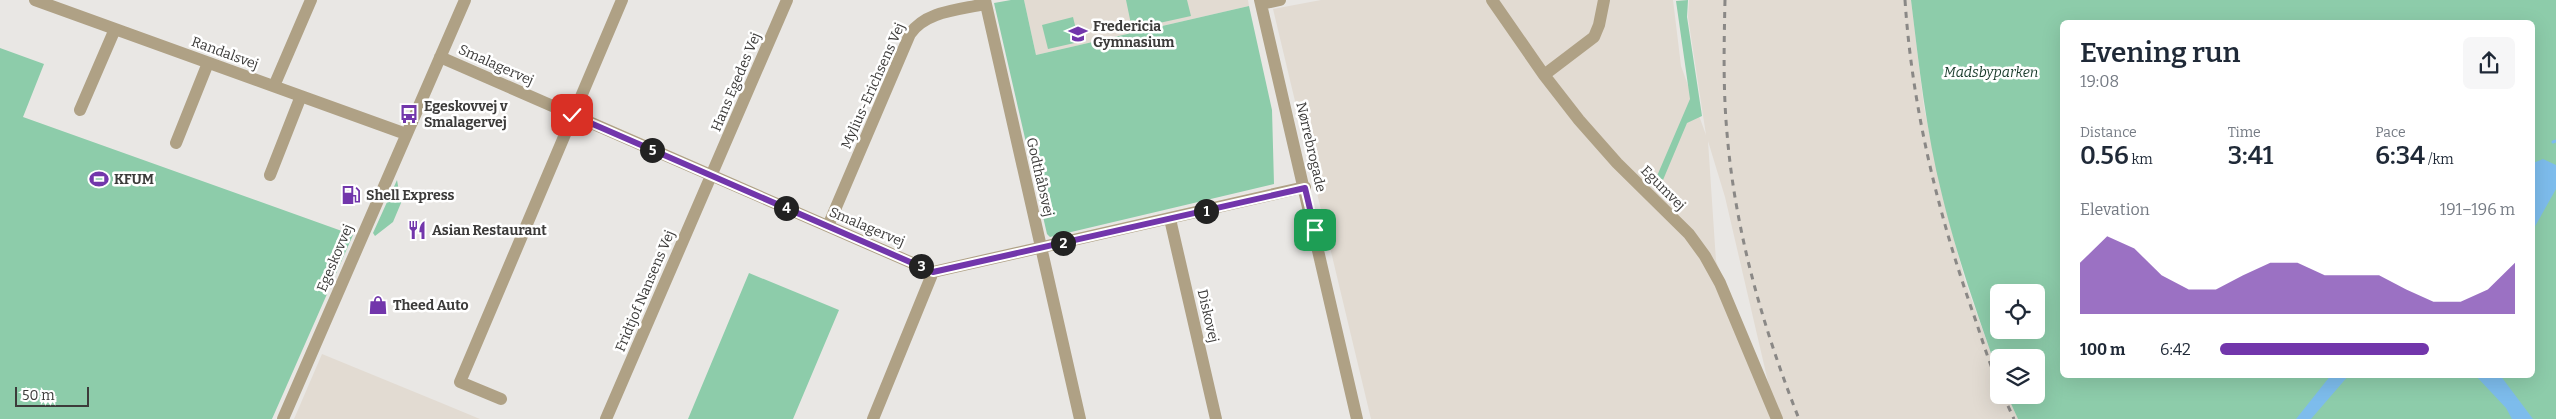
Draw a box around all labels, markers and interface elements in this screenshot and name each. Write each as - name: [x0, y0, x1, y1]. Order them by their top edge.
- place label: Fredericia Gymnasium: [1093, 18, 1175, 51]
- street label: Mylius-Erichsens Vej: [838, 20, 908, 152]
- school or university icon: Fredericia Gymnasium: [1067, 23, 1089, 45]
- street label: Hans Egedes Vej: [707, 30, 765, 134]
- street label: Randalsvej: [189, 33, 261, 73]
- text: Evening run: [2080, 36, 2240, 69]
- button: share: [2463, 37, 2515, 89]
- street label: Smalagervej: [456, 41, 536, 89]
- park label: Madsbyparken: [1944, 64, 2038, 81]
- text: 19:08: [2080, 72, 2119, 91]
- pin: [551, 94, 593, 136]
- place label: Egeskovvej v Smalagervej: [424, 98, 508, 131]
- street label: Nørrebrogade: [1292, 100, 1330, 194]
- icon: check: [558, 101, 586, 129]
- bus stop icon: Egeskovvej v Smalagervej: [398, 103, 420, 125]
- text: Distance: [2080, 124, 2137, 141]
- text: Time: [2228, 124, 2261, 141]
- text: Pace: [2375, 124, 2406, 141]
- street label: Godthåbsvej: [1023, 136, 1057, 218]
- pin: 5: [640, 138, 664, 162]
- text: 0.56: [2080, 141, 2129, 171]
- text: 3:41: [2228, 141, 2273, 171]
- text: 6:34: [2375, 141, 2425, 171]
- text: 5: [649, 142, 656, 159]
- text: km: [2129, 151, 2153, 168]
- text: /km: [2425, 151, 2454, 168]
- street label: Egumvej: [1637, 162, 1689, 214]
- sports icon: KFUM: [88, 168, 110, 190]
- place label: KFUM: [114, 171, 154, 188]
- fuel station icon: Shell Express: [340, 184, 362, 206]
- place label: Shell Express: [366, 187, 455, 204]
- pin: 4: [774, 196, 798, 220]
- pin: 1: [1194, 198, 1218, 224]
- text: 4: [782, 200, 791, 217]
- text: Elevation: [2080, 200, 2150, 219]
- text: 191–196 m: [2440, 200, 2515, 219]
- street label: Smalagervej: [827, 203, 907, 251]
- text: 1: [1203, 203, 1210, 220]
- pin: [1294, 209, 1336, 251]
- icon: arrive: [1301, 216, 1329, 244]
- restaurant icon: Asian Restaurant: [406, 219, 428, 241]
- street label: Egeskovvej: [313, 222, 357, 294]
- place label: Asian Restaurant: [432, 222, 547, 239]
- street label: Fridtjof Nansens Vej: [612, 228, 678, 354]
- pin: 2: [1050, 230, 1076, 256]
- text: 2: [1060, 235, 1067, 252]
- pin: 3: [908, 254, 934, 278]
- text: 3: [917, 258, 926, 275]
- map controls: [1990, 284, 2045, 404]
- button: locate: [1990, 284, 2045, 339]
- street label: Diskovej: [1194, 288, 1222, 344]
- shop icon: Theed Auto: [367, 294, 389, 316]
- place label: Theed Auto: [393, 297, 469, 314]
- text: 100 m: [2080, 340, 2125, 359]
- text: 6:42: [2160, 340, 2191, 359]
- button: layers: [1990, 349, 2045, 404]
- scale bar: [15, 384, 89, 407]
- text: 50 m: [22, 387, 55, 404]

